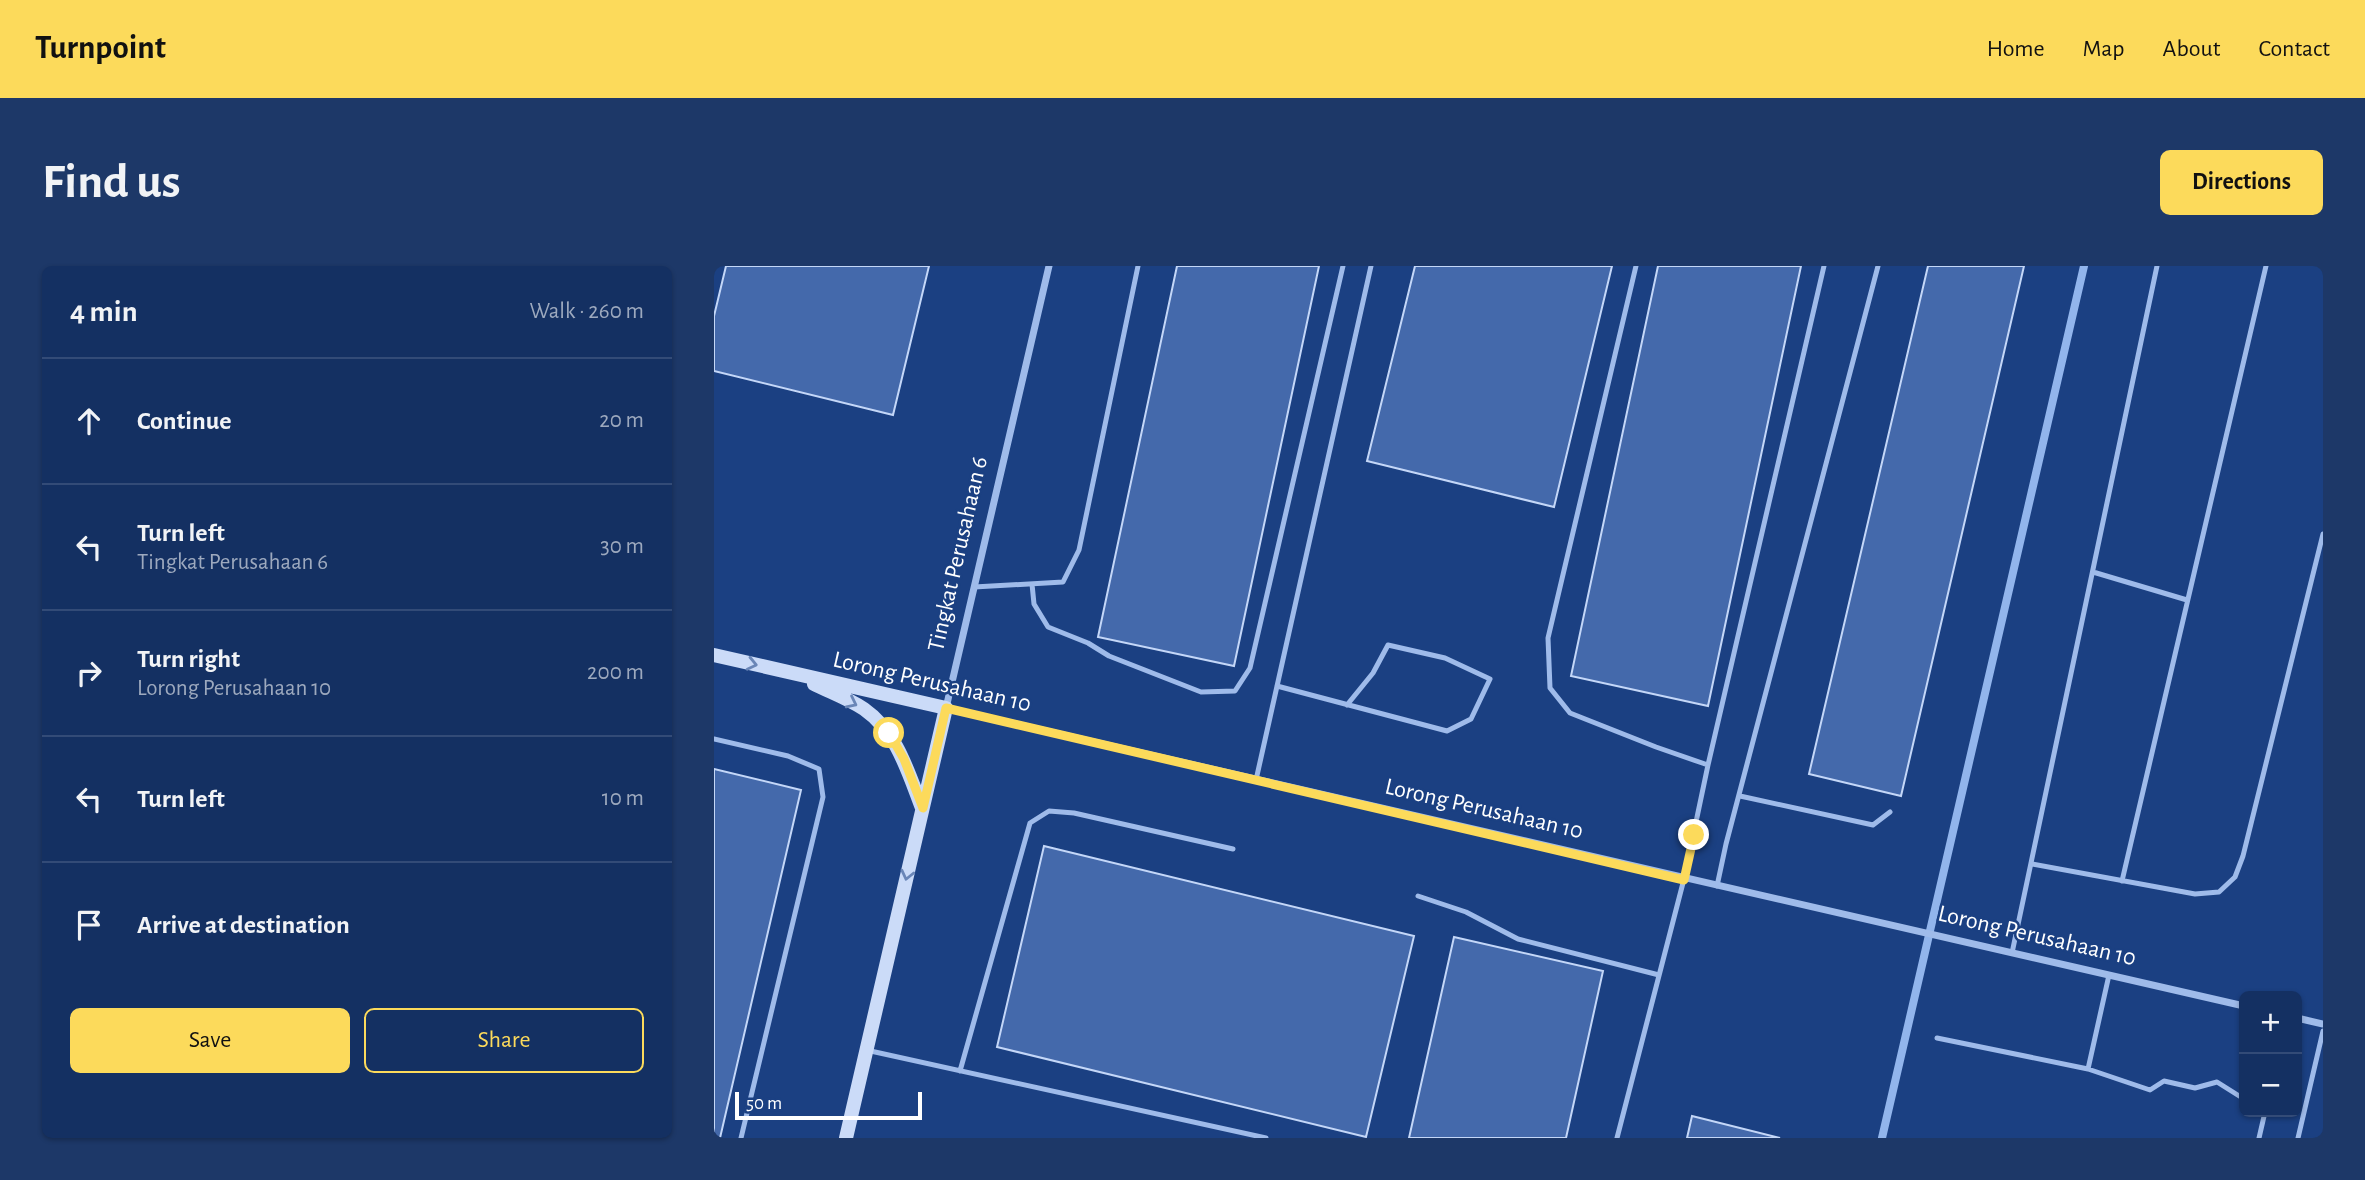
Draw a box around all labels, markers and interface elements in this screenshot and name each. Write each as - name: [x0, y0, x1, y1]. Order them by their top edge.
- text: Turnpoint: [35, 32, 166, 65]
- text: Home: [1987, 37, 2045, 61]
- text: Map: [2083, 37, 2125, 61]
- text: About: [2163, 37, 2220, 61]
- text: Contact: [2258, 37, 2330, 61]
- button: Directions: [2160, 150, 2323, 215]
- text: Find us: [42, 158, 181, 207]
- text: 4 min: [70, 297, 138, 327]
- text: Walk · 260 m: [529, 300, 644, 323]
- icon: ahead: [70, 402, 108, 440]
- text: Continue: [137, 408, 232, 434]
- text: 20 m: [599, 409, 644, 432]
- street label: Tingkat Perusahaan 6: [924, 454, 992, 654]
- text: Turn left: [137, 520, 225, 546]
- icon: left: [70, 528, 108, 566]
- text: 30 m: [600, 535, 644, 558]
- text: Tingkat Perusahaan 6: [137, 551, 328, 574]
- text: Turn right: [137, 646, 240, 672]
- street label: Lorong Perusahaan 10: [831, 648, 1033, 716]
- icon: right: [70, 654, 108, 692]
- one-way arrow: [746, 656, 758, 670]
- text: 200 m: [587, 661, 644, 684]
- text: Lorong Perusahaan 10: [137, 677, 331, 700]
- one-way arrow: [845, 695, 857, 709]
- route start: [873, 717, 904, 748]
- street label: Lorong Perusahaan 10: [1383, 775, 1585, 843]
- icon: left: [70, 780, 108, 818]
- text: Turn left: [137, 786, 225, 812]
- text: 10 m: [602, 787, 644, 810]
- route end: [1678, 819, 1709, 850]
- one-way arrow: [901, 869, 915, 881]
- street label: Lorong Perusahaan 10: [1936, 902, 2138, 970]
- icon: arrive: [70, 906, 108, 944]
- text: Arrive at destination: [137, 912, 350, 938]
- map controls: [2239, 991, 2302, 1117]
- button: +: [2239, 991, 2302, 1054]
- button: Save: [70, 1008, 350, 1073]
- button: Share: [364, 1008, 644, 1073]
- button: −: [2239, 1054, 2302, 1117]
- scale bar: [735, 1089, 922, 1121]
- text: 50 m: [746, 1094, 782, 1113]

